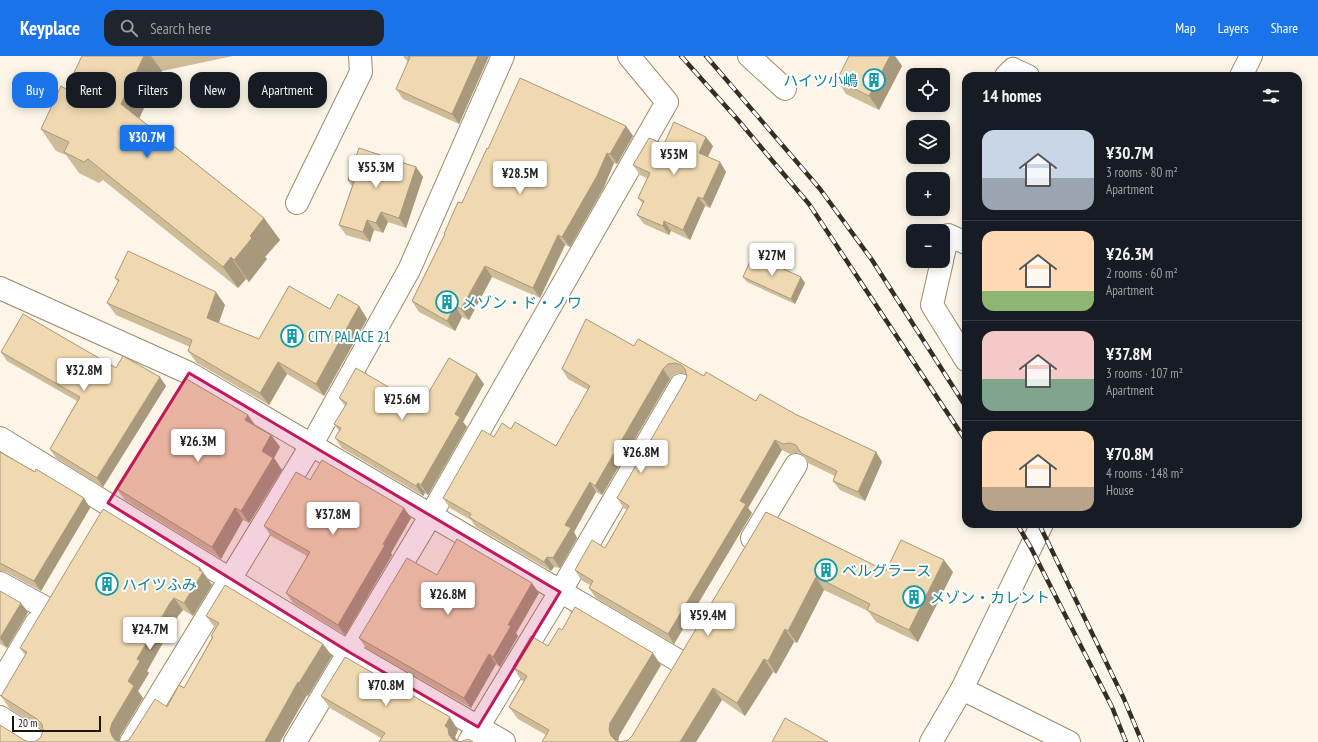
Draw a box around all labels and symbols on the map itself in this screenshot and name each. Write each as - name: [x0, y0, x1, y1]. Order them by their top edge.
- building icon: ハイツ小嶋: [861, 67, 887, 93]
- place label: ハイツ小嶋: [783, 71, 858, 90]
- pin: ¥30.7M: [114, 125, 180, 159]
- pin: ¥53M: [650, 142, 698, 176]
- pin: ¥55.3M: [343, 155, 409, 189]
- pin: ¥28.5M: [487, 161, 553, 195]
- pin: ¥27M: [748, 243, 796, 277]
- building icon: メゾン・ド・ノワ: [434, 289, 460, 315]
- place label: メゾン・ド・ノワ: [462, 293, 582, 312]
- building icon: CITY PALACE 21: [279, 323, 305, 349]
- place label: CITY PALACE 21: [308, 327, 391, 346]
- pin: ¥32.8M: [51, 358, 117, 392]
- pin: ¥25.6M: [369, 387, 435, 421]
- pin: ¥26.3M: [165, 429, 231, 463]
- pin: ¥26.8M: [608, 440, 674, 474]
- pin: ¥37.8M: [300, 502, 366, 536]
- building icon: ベルグラース: [813, 557, 839, 583]
- place label: ベルグラース: [842, 561, 931, 580]
- building icon: ハイツふみ: [94, 571, 120, 597]
- place label: ハイツふみ: [122, 575, 197, 594]
- pin: ¥26.8M: [415, 582, 481, 616]
- building icon: メゾン・カレント: [901, 584, 927, 610]
- place label: メゾン・カレント: [930, 588, 1050, 607]
- pin: ¥59.4M: [675, 603, 741, 637]
- pin: ¥24.7M: [117, 617, 183, 651]
- pin: ¥70.8M: [353, 673, 419, 707]
- scale bar: [12, 714, 101, 733]

